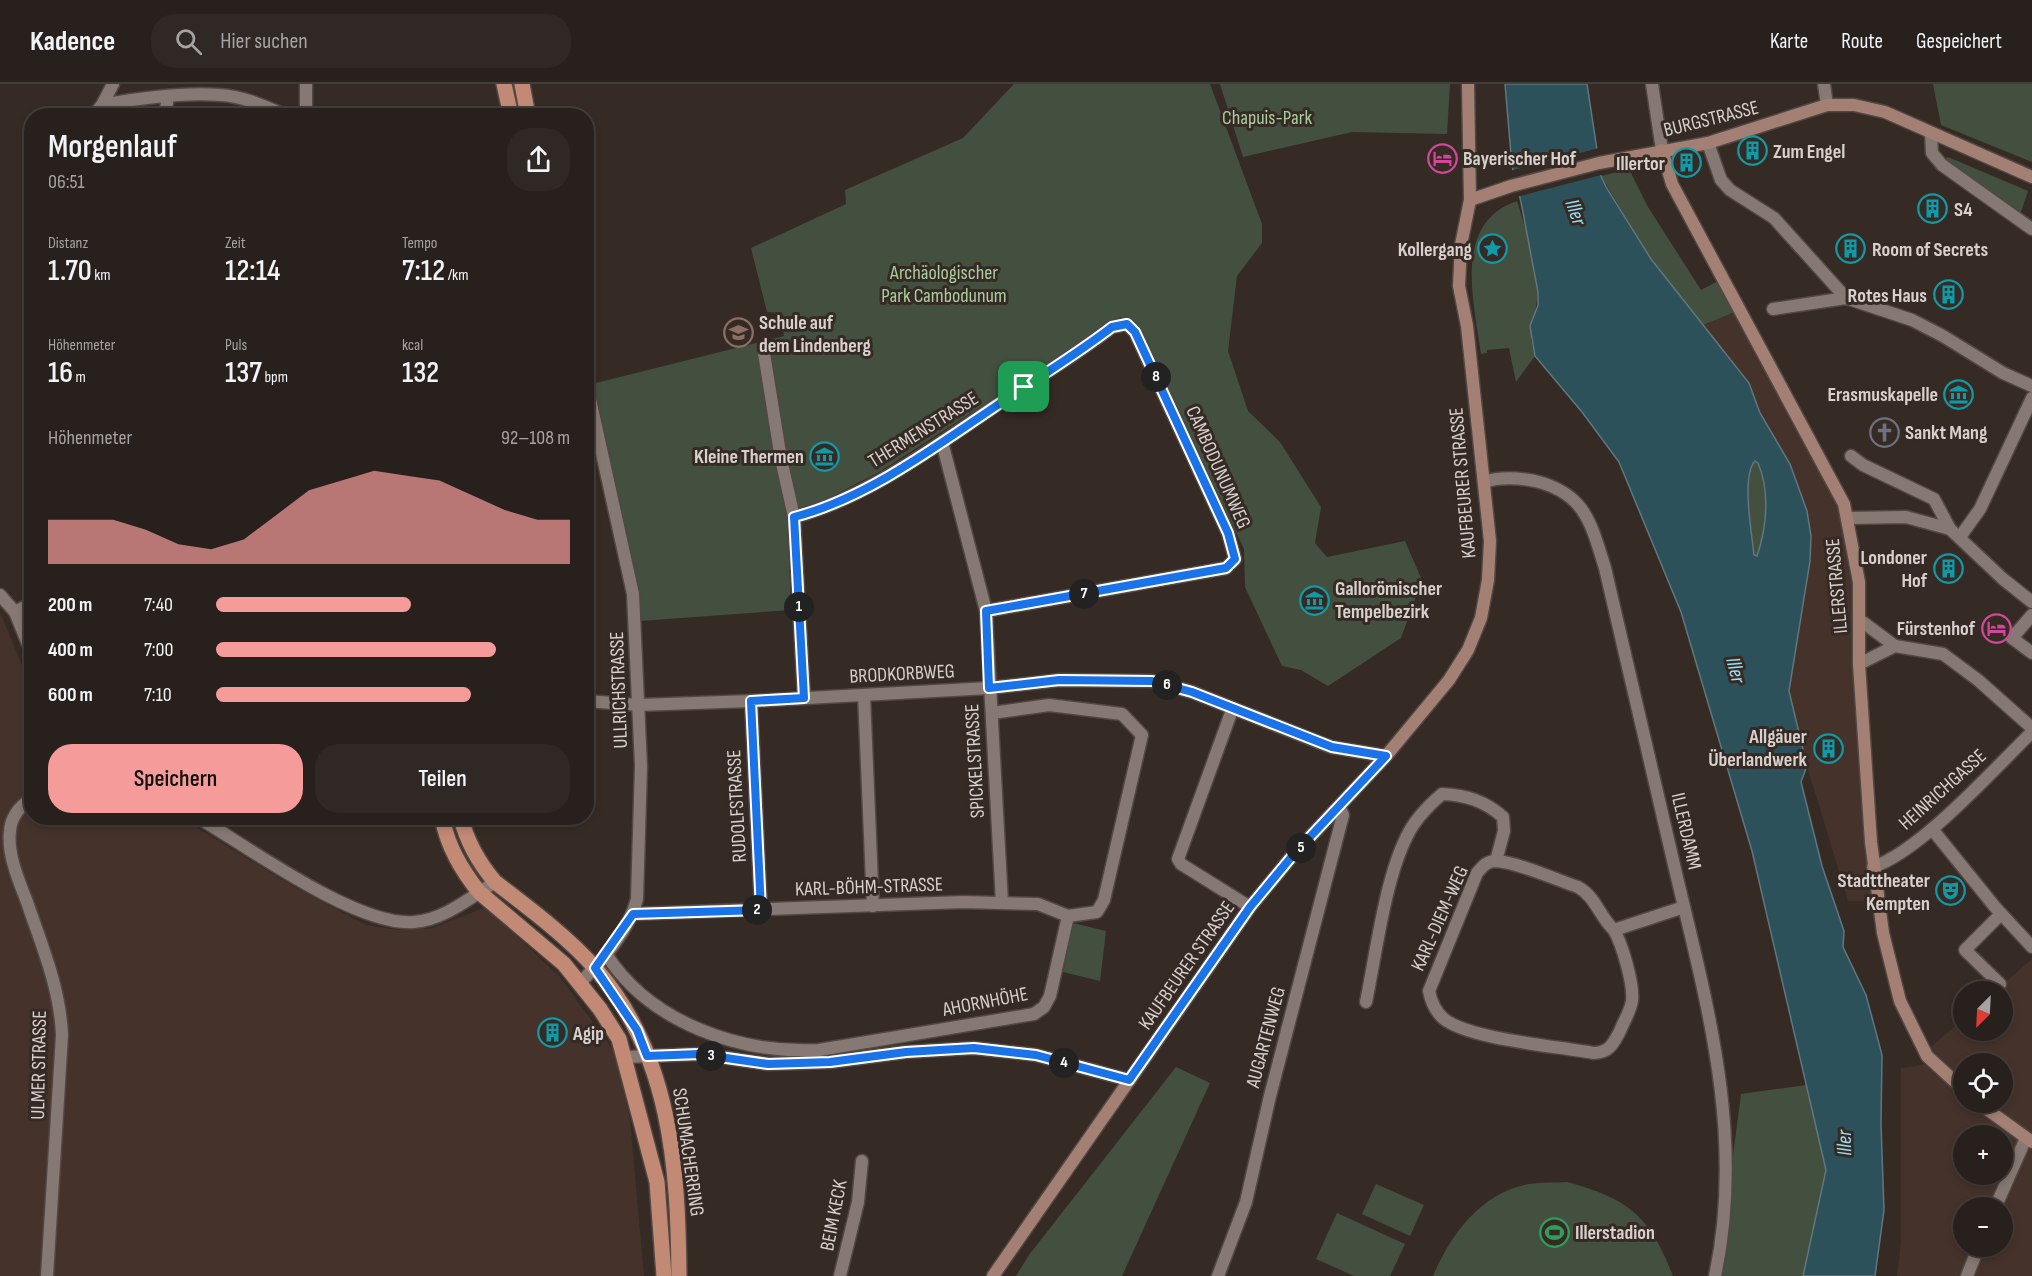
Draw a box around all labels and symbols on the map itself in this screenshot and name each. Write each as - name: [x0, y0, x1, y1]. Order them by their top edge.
- street label: BURGSTRASSE: [1661, 96, 1761, 142]
- park label: Chapuis-Park: [1222, 106, 1312, 130]
- building icon: Zum Engel: [1736, 135, 1768, 167]
- place label: Zum Engel: [1773, 140, 1845, 164]
- hotel icon: Bayerischer Hof: [1426, 142, 1458, 174]
- place label: Bayerischer Hof: [1463, 147, 1577, 171]
- building icon: Illertor: [1670, 147, 1702, 179]
- place label: Illertor: [1616, 152, 1665, 176]
- building icon: S4: [1917, 193, 1949, 225]
- water label: Iller: [1559, 196, 1592, 230]
- place label: S4: [1954, 198, 1973, 222]
- place icon: Kollergang: [1477, 233, 1509, 265]
- building icon: Room of Secrets: [1835, 233, 1867, 265]
- place label: Kollergang: [1398, 238, 1473, 262]
- place label: Room of Secrets: [1872, 238, 1988, 262]
- park label: Archäologischer Park Cambodunum: [881, 261, 1007, 308]
- building icon: Rotes Haus: [1932, 279, 1964, 311]
- place label: Rotes Haus: [1848, 284, 1927, 308]
- place label: Schule auf dem Lindenberg: [759, 311, 872, 358]
- school or university icon: Schule auf dem Lindenberg: [722, 317, 754, 349]
- pin: [998, 361, 1049, 412]
- pin: 8: [1141, 362, 1171, 392]
- museum icon: Erasmuskapelle: [1943, 378, 1975, 410]
- place label: Erasmuskapelle: [1827, 383, 1938, 407]
- street label: THERMENSTRASSE: [864, 386, 983, 473]
- street label: CAMBODUNUMWEG: [1180, 402, 1256, 532]
- street label: KAUFBEURER STRASSE: [1444, 406, 1482, 559]
- church icon: Sankt Mang: [1868, 416, 1900, 448]
- place label: Sankt Mang: [1905, 421, 1988, 445]
- museum icon: Kleine Thermen: [809, 440, 841, 472]
- place label: Kleine Thermen: [694, 445, 804, 469]
- street label: ILLERSTRASSE: [1821, 537, 1853, 635]
- place label: Londoner Hof: [1861, 546, 1928, 593]
- building icon: Londoner Hof: [1932, 553, 1964, 585]
- place label: Gallorömischer Tempelbezirk: [1335, 577, 1442, 624]
- pin: 7: [1069, 579, 1099, 609]
- museum icon: Gallorömischer Tempelbezirk: [1298, 584, 1330, 616]
- pin: 1: [784, 592, 814, 622]
- hotel icon: Fürstenhof: [1980, 612, 2012, 644]
- place label: Fürstenhof: [1897, 617, 1976, 641]
- street label: ULLRICHSTRASSE: [605, 631, 633, 749]
- water label: Iller: [1720, 655, 1751, 687]
- street label: BRODKORBWEG: [849, 659, 955, 689]
- pin: 6: [1152, 670, 1182, 700]
- street label: SPICKELSTRASSE: [960, 703, 990, 819]
- place label: Allgäuer Überlandwerk: [1708, 725, 1808, 772]
- building icon: Allgäuer Überlandwerk: [1812, 732, 1844, 764]
- street label: HEINRICHGASSE: [1894, 744, 1991, 835]
- street label: RUDOLFSTRASSE: [722, 749, 752, 863]
- street label: ILLERDAMM: [1666, 790, 1707, 872]
- pin: 5: [1286, 833, 1316, 863]
- street label: KARL-DIEM-WEG: [1406, 862, 1474, 975]
- place label: Stadttheater Kempten: [1837, 869, 1930, 916]
- street label: KARL-BÖHM-STRASSE: [795, 872, 943, 902]
- theatre icon: Stadttheater Kempten: [1935, 875, 1967, 907]
- pin: 2: [742, 895, 772, 925]
- street label: KAUFBEURER STRASSE: [1134, 897, 1240, 1034]
- north arrow: [1953, 981, 2013, 1041]
- street label: AHORNHÖHE: [939, 982, 1030, 1022]
- street label: AUGARTENWEG: [1241, 984, 1291, 1091]
- street label: ULMER STRASSE: [26, 1010, 52, 1120]
- building icon: Agip: [536, 1017, 568, 1049]
- place label: Agip: [572, 1022, 604, 1046]
- pin: 3: [696, 1041, 726, 1071]
- pin: 4: [1049, 1048, 1079, 1078]
- street label: SCHUMACHERRING: [667, 1086, 709, 1218]
- water label: Iller: [1832, 1129, 1857, 1156]
- street label: BEIM KECK: [815, 1178, 853, 1253]
- sports icon: Illerstadion: [1538, 1216, 1570, 1248]
- place label: Illerstadion: [1575, 1221, 1655, 1245]

